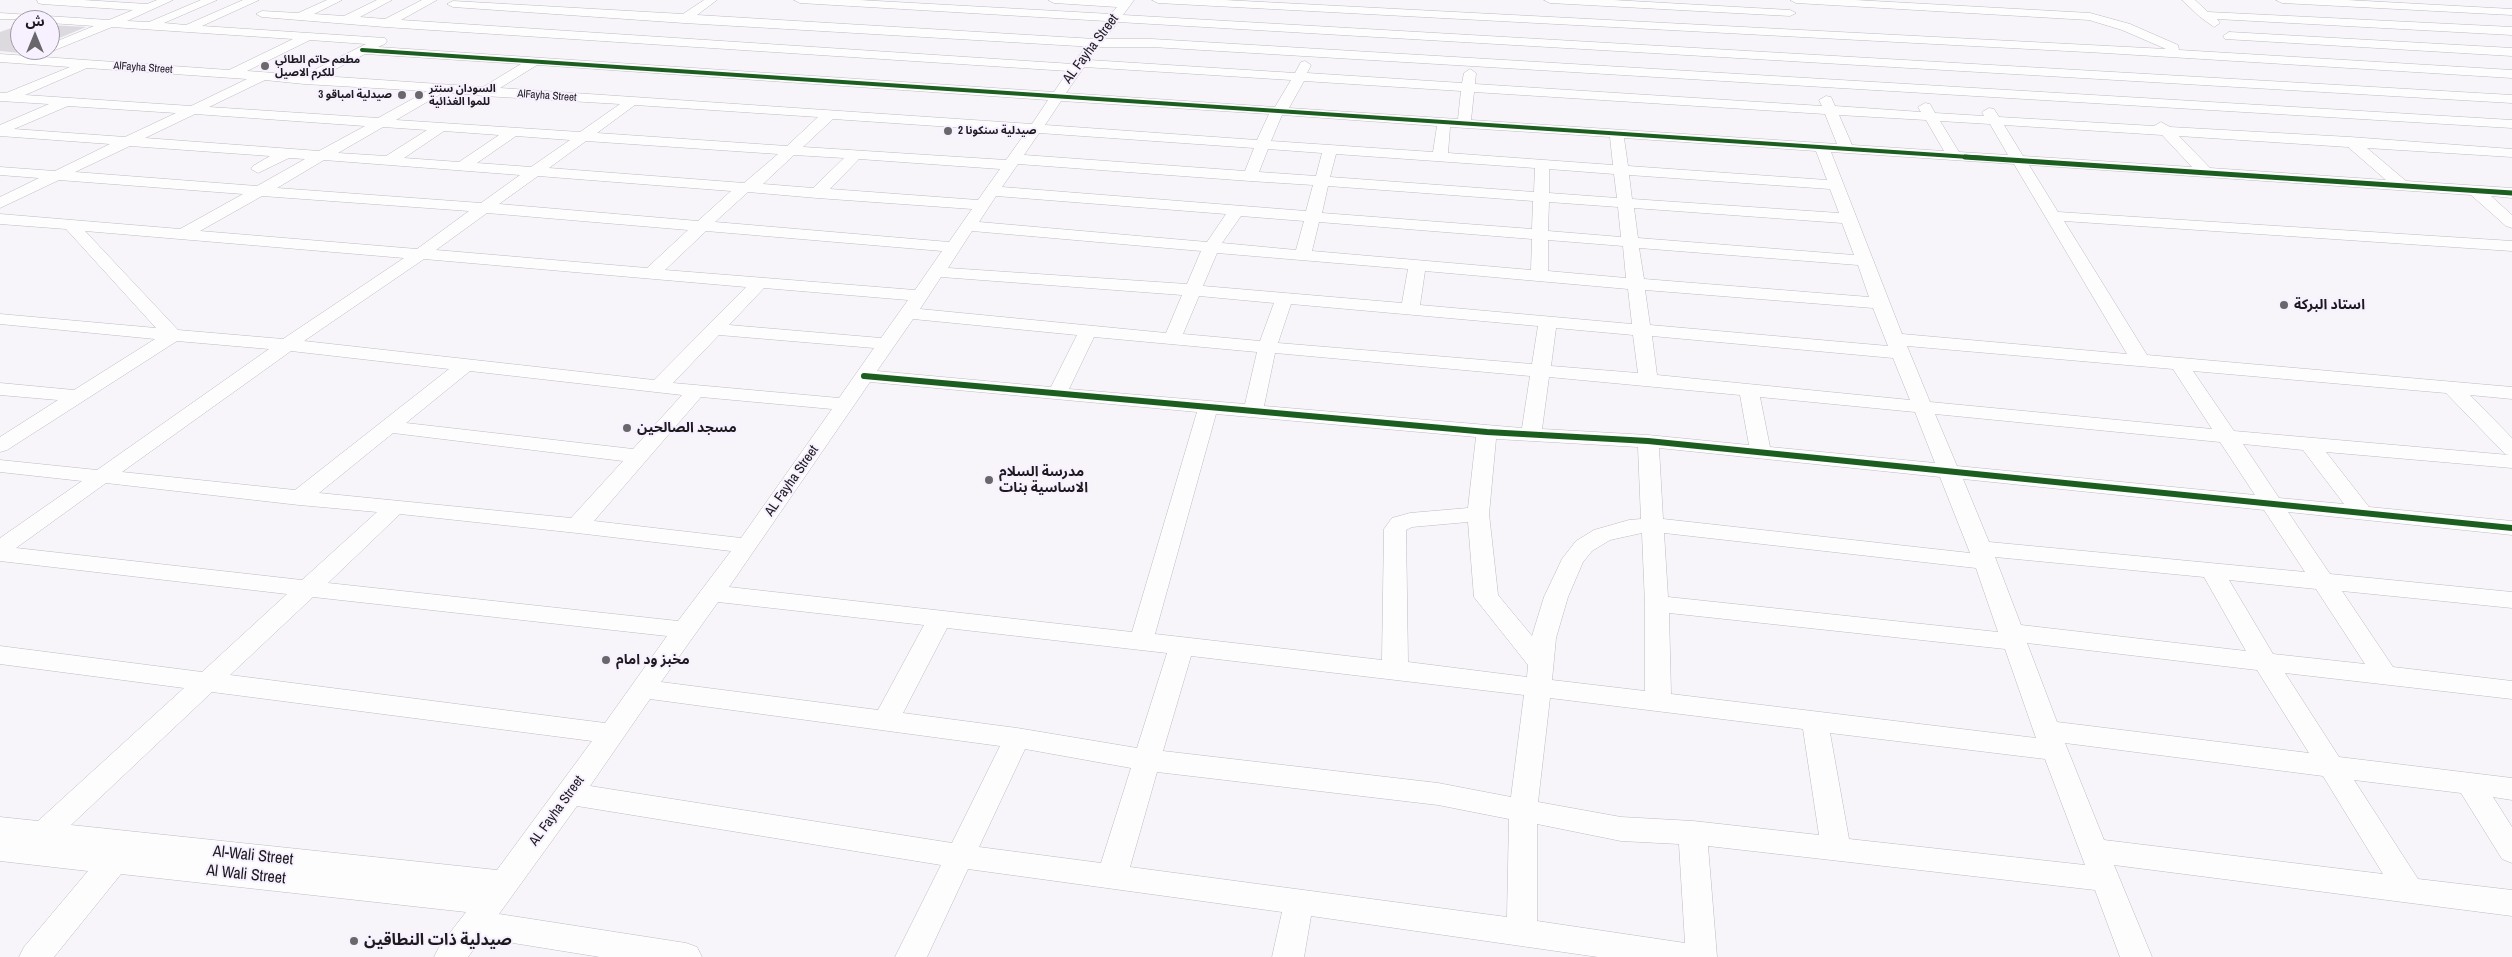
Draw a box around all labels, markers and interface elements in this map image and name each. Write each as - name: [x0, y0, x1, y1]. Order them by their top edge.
- north arrow: [10, 10, 60, 60]
- street label: AL Fayha Street: [1059, 11, 1123, 87]
- text: ش: [25, 12, 45, 30]
- place label: مطعم حاتم الطائي للكرم الاصيل: [275, 53, 360, 79]
- street label: AlFayha Street: [113, 59, 173, 77]
- marker: مطعم حاتم الطائي للكرم الاصيل: [259, 60, 271, 72]
- place label: السودان سنتر للموا الغذائية: [429, 82, 496, 108]
- street label: AlFayha Street: [517, 87, 577, 105]
- place label: صيدلية امباقو 3: [318, 88, 392, 102]
- marker: صيدلية امباقو 3: [396, 89, 408, 101]
- marker: السودان سنتر للموا الغذائية: [413, 89, 425, 101]
- place label: صيدلية سنكونا 2: [958, 124, 1036, 138]
- marker: صيدلية سنكونا 2: [942, 125, 954, 137]
- place label: استاد البركة: [2294, 297, 2365, 313]
- marker: استاد البركة: [2278, 299, 2290, 311]
- place label: مسجد الصالحين: [637, 420, 737, 436]
- marker: مسجد الصالحين: [621, 422, 633, 434]
- street label: AL Fayha Street: [761, 442, 823, 520]
- place label: مدرسة السلام الاساسية بنات: [999, 464, 1088, 497]
- marker: مدرسة السلام الاساسية بنات: [983, 474, 995, 486]
- place label: مخبز ود امام: [616, 652, 690, 668]
- marker: مخبز ود امام: [600, 654, 612, 666]
- street label: AL Fayha Street: [526, 773, 588, 849]
- street label: Al-Wali Street: [212, 842, 294, 870]
- street label: Al Wali Street: [205, 861, 287, 889]
- place label: صيدلية ذات النطاقين: [364, 931, 512, 951]
- marker: صيدلية ذات النطاقين: [348, 935, 360, 947]

